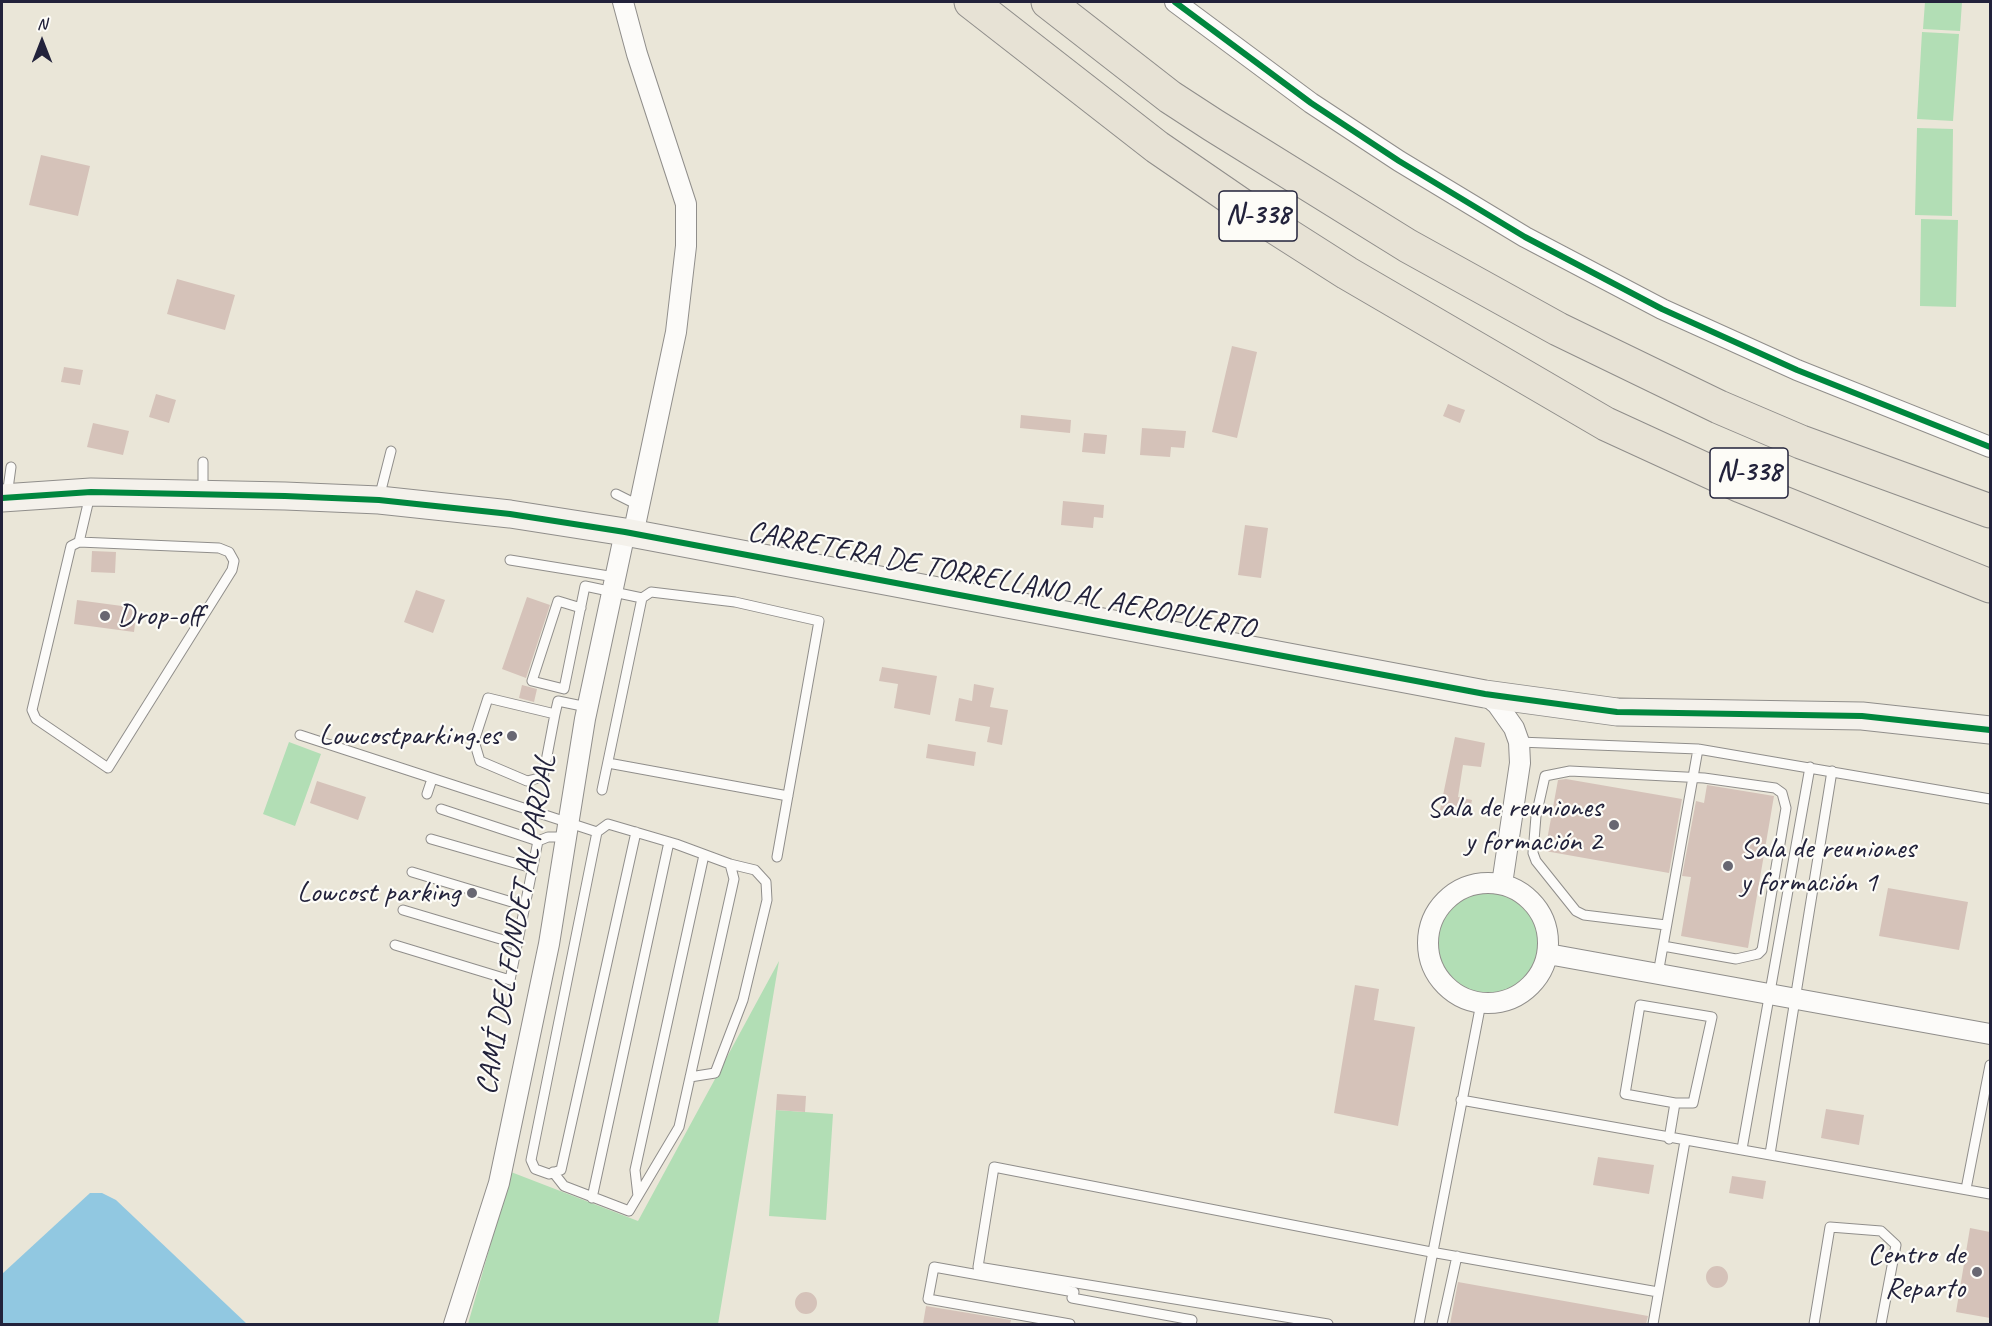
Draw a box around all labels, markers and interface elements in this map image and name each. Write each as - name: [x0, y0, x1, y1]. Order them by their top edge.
- north arrow: [12, 12, 72, 72]
- text: N: [37, 14, 47, 34]
- road number: N-338: [1219, 191, 1297, 241]
- road number: N-338: [1710, 448, 1788, 498]
- street label: CARRETERA DE TORRELLANO AL AEROPUERTO: [744, 514, 1258, 648]
- place label: Drop-off: [117, 598, 203, 634]
- marker: Drop-off: [98, 609, 112, 623]
- place label: Lowcostparking.es: [319, 718, 500, 754]
- marker: Lowcostparking.es: [505, 729, 519, 743]
- street label: CAMÍ DEL FONDET AL PARDAL: [469, 752, 565, 1098]
- place label: Sala de reuniones y formación 2: [1427, 790, 1602, 860]
- marker: Sala de reuniones y formación 2: [1607, 818, 1621, 832]
- place label: Sala de reuniones y formación 1: [1740, 831, 1915, 902]
- marker: Sala de reuniones y formación 1: [1721, 859, 1735, 873]
- place label: Lowcost parking: [297, 875, 460, 911]
- marker: Lowcost parking: [465, 886, 479, 900]
- place label: Centro de Reparto: [1867, 1237, 1965, 1308]
- marker: Centro de Reparto: [1970, 1265, 1984, 1279]

